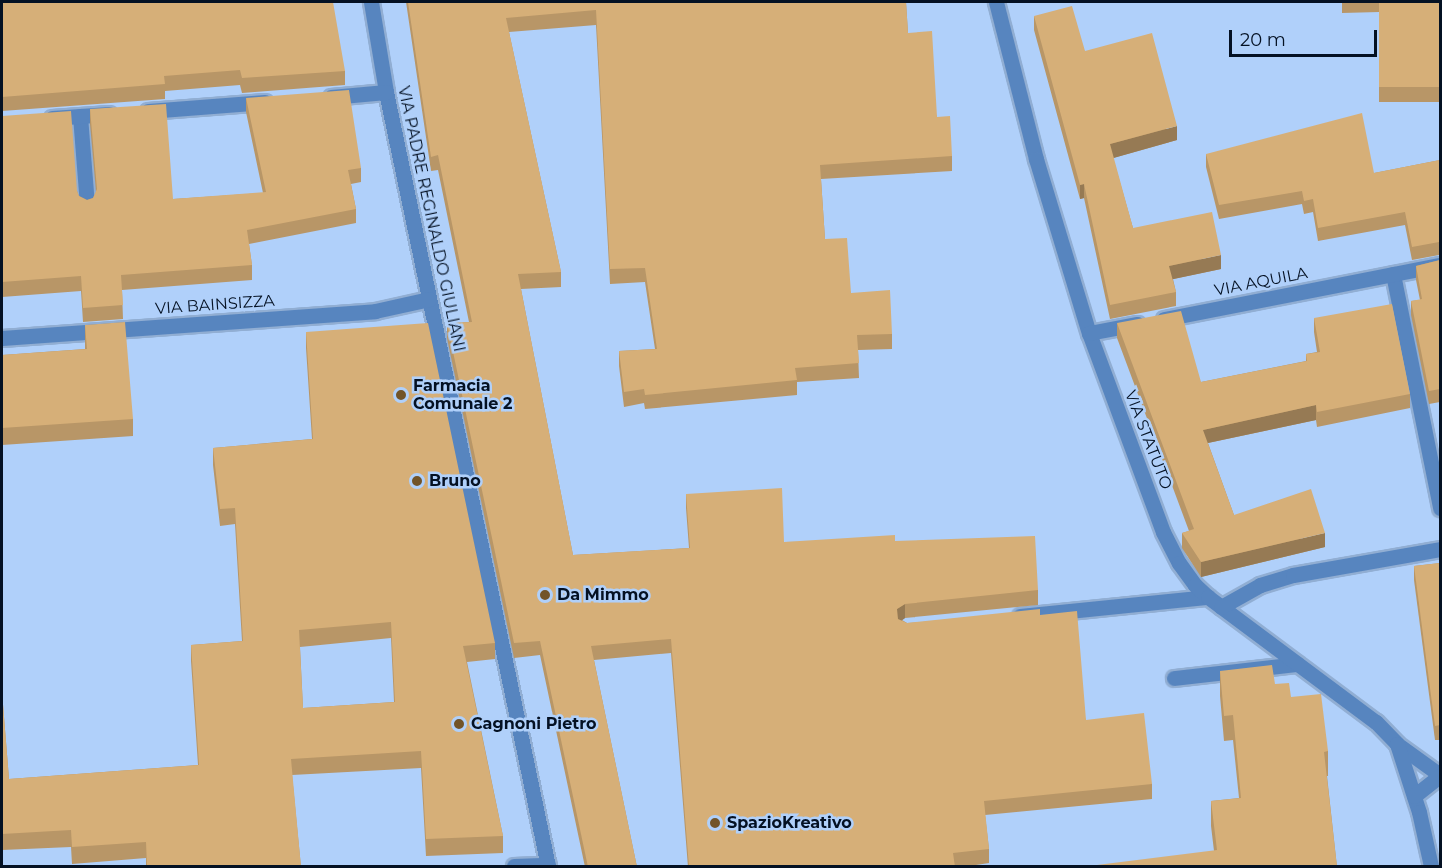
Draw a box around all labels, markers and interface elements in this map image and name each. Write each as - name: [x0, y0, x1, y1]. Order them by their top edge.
- scale bar: [1232, 18, 1380, 56]
- text: 20 m: [1240, 29, 1286, 51]
- street label: VIA PADRE REGINALDO GIULIANI: [393, 84, 469, 354]
- street label: VIA AQUILA: [1213, 264, 1309, 300]
- street label: VIA BAINSIZZA: [155, 291, 275, 319]
- place label: Farmacia Comunale 2: [413, 376, 512, 414]
- marker: Farmacia Comunale 2: [394, 388, 408, 402]
- street label: VIA STATUTO: [1120, 388, 1176, 492]
- place label: Bruno: [429, 471, 481, 491]
- marker: Bruno: [410, 474, 424, 488]
- place label: Da Mimmo: [557, 585, 649, 605]
- marker: Da Mimmo: [538, 588, 552, 602]
- place label: Cagnoni Pietro: [471, 714, 596, 734]
- marker: Cagnoni Pietro: [452, 717, 466, 731]
- place label: SpazioKreativo: [727, 813, 852, 833]
- marker: SpazioKreativo: [708, 816, 722, 830]

